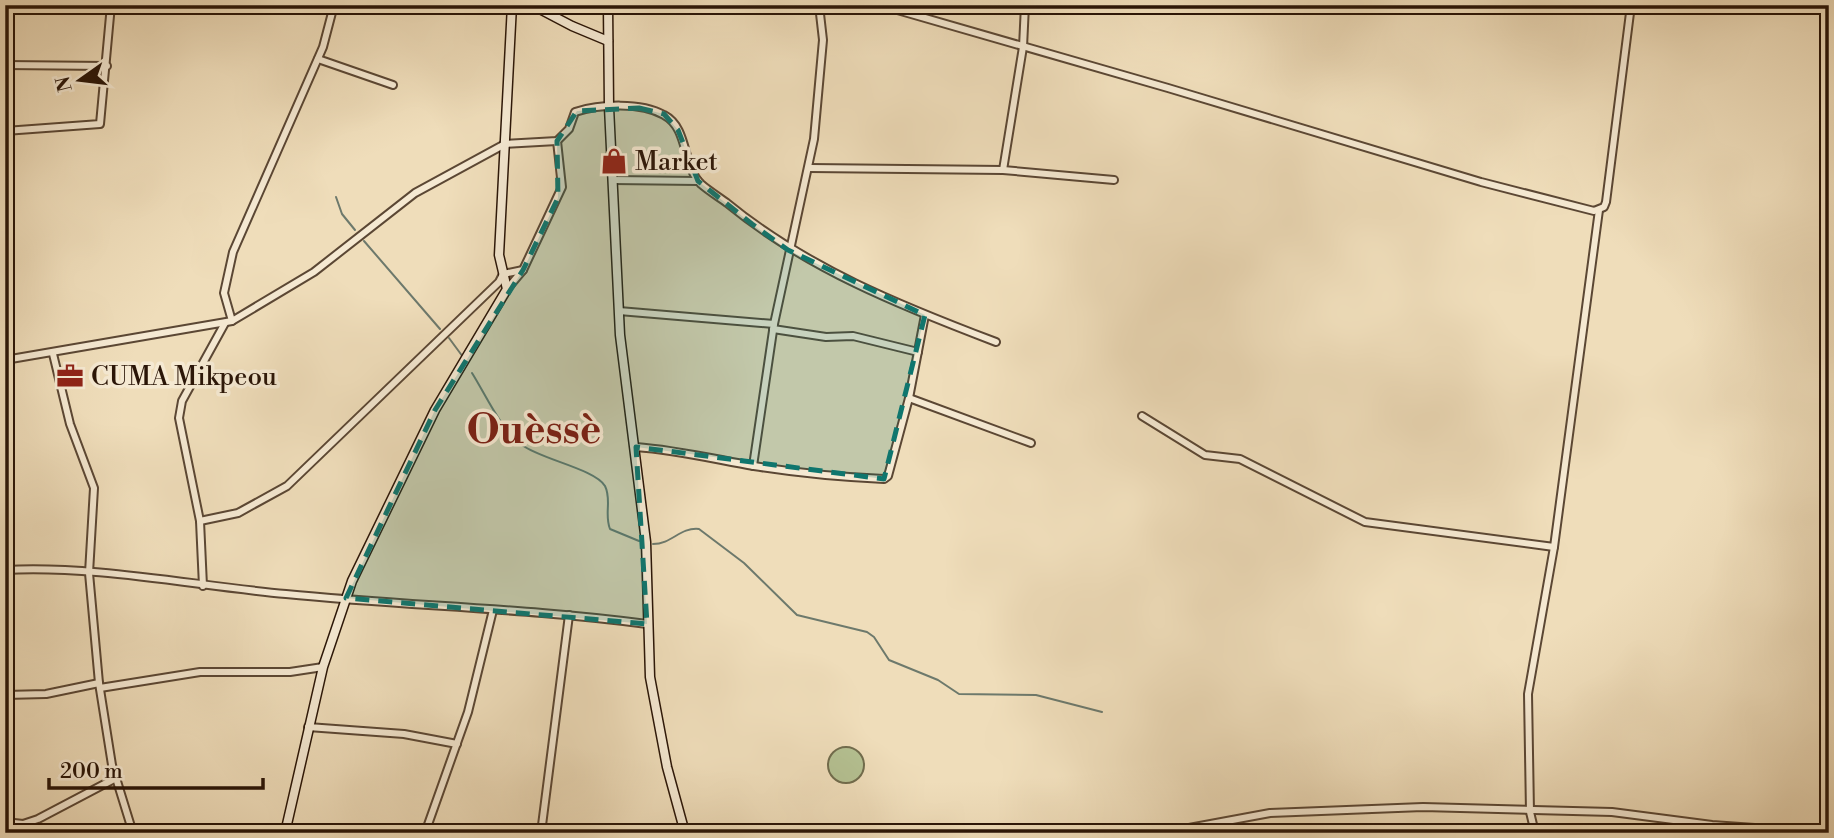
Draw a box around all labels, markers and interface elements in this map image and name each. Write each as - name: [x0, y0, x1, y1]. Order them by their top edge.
- north arrow: [46, 46, 116, 116]
- text: N: [51, 74, 78, 94]
- shop icon: Market: [599, 146, 629, 176]
- place label: Market: [635, 146, 718, 178]
- office icon: CUMA Mikpeou: [55, 361, 85, 391]
- place label: CUMA Mikpeou: [91, 361, 277, 393]
- district label: Ouèssè: [467, 406, 601, 456]
- scale bar: [49, 747, 262, 791]
- text: 200 m: [60, 759, 123, 785]

